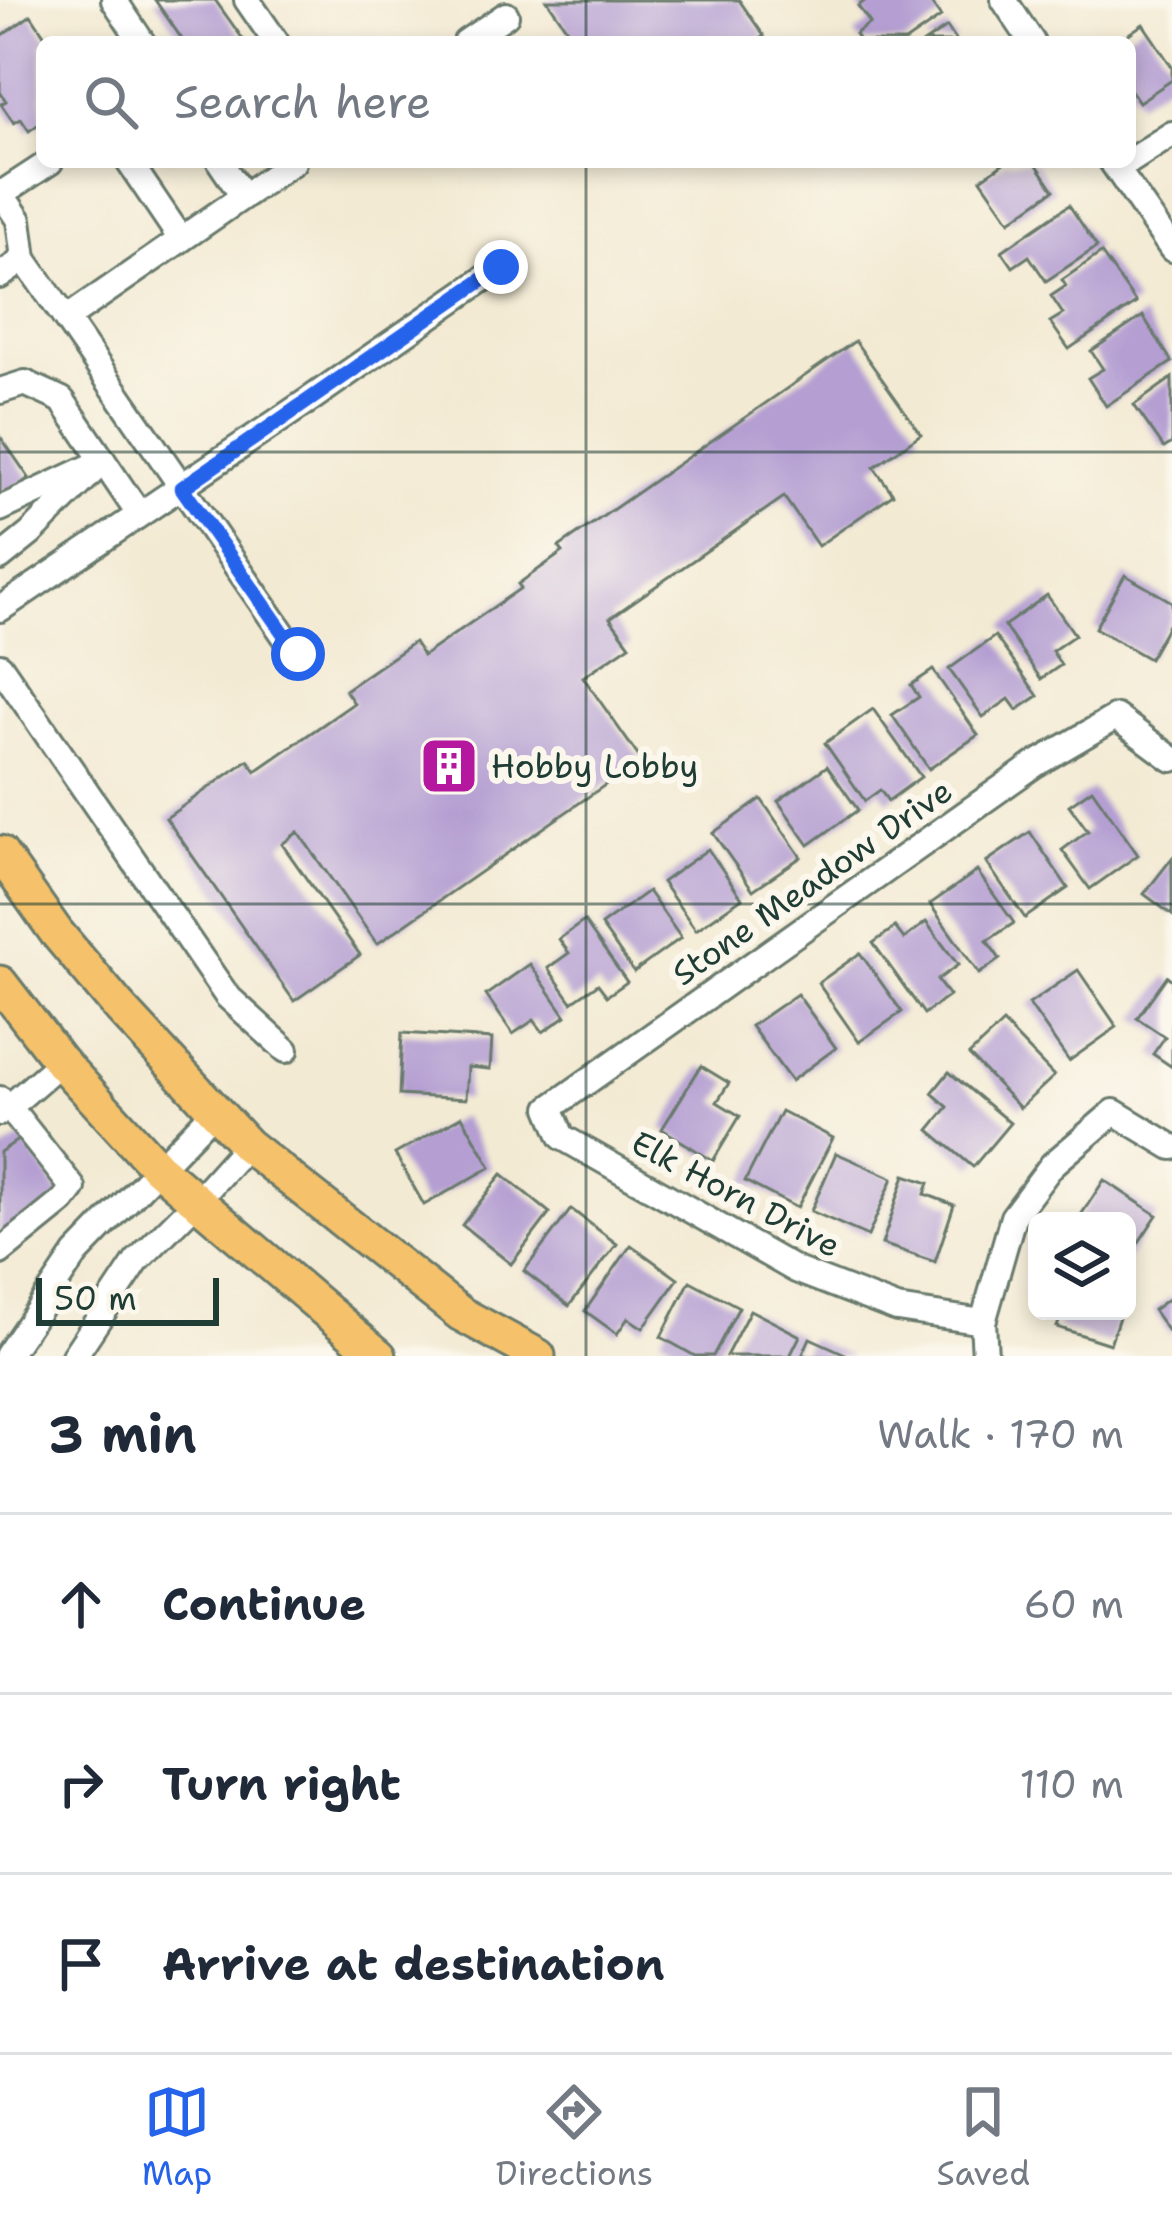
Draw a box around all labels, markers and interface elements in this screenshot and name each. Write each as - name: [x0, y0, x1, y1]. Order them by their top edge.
- search box: [36, 36, 1136, 168]
- icon: search: [78, 69, 144, 135]
- text: Search here: [174, 72, 431, 132]
- route end: [474, 240, 528, 294]
- route start: [271, 627, 325, 681]
- building icon: Hobby Lobby: [418, 735, 480, 797]
- place label: Hobby Lobby: [491, 744, 699, 789]
- street label: Stone Meadow Drive: [663, 768, 961, 996]
- street label: Elk Horn Drive: [624, 1120, 848, 1268]
- map controls: [1028, 1212, 1136, 1320]
- button: layers: [1028, 1212, 1136, 1320]
- scale bar: [36, 1272, 219, 1325]
- text: 50 m: [54, 1276, 137, 1321]
- text: 3 min: [48, 1400, 197, 1468]
- text: Walk · 170 m: [877, 1408, 1124, 1460]
- icon: ahead: [48, 1571, 114, 1637]
- text: Continue: [162, 1574, 366, 1634]
- text: 60 m: [1024, 1578, 1124, 1630]
- icon: right: [48, 1751, 114, 1817]
- text: Turn right: [162, 1754, 401, 1814]
- text: 110 m: [1020, 1758, 1124, 1810]
- icon: arrive: [48, 1931, 114, 1997]
- text: Arrive at destination: [162, 1934, 665, 1994]
- tab: Map: [142, 2079, 212, 2196]
- tab: Directions: [496, 2079, 653, 2196]
- tab: Saved: [937, 2079, 1030, 2196]

